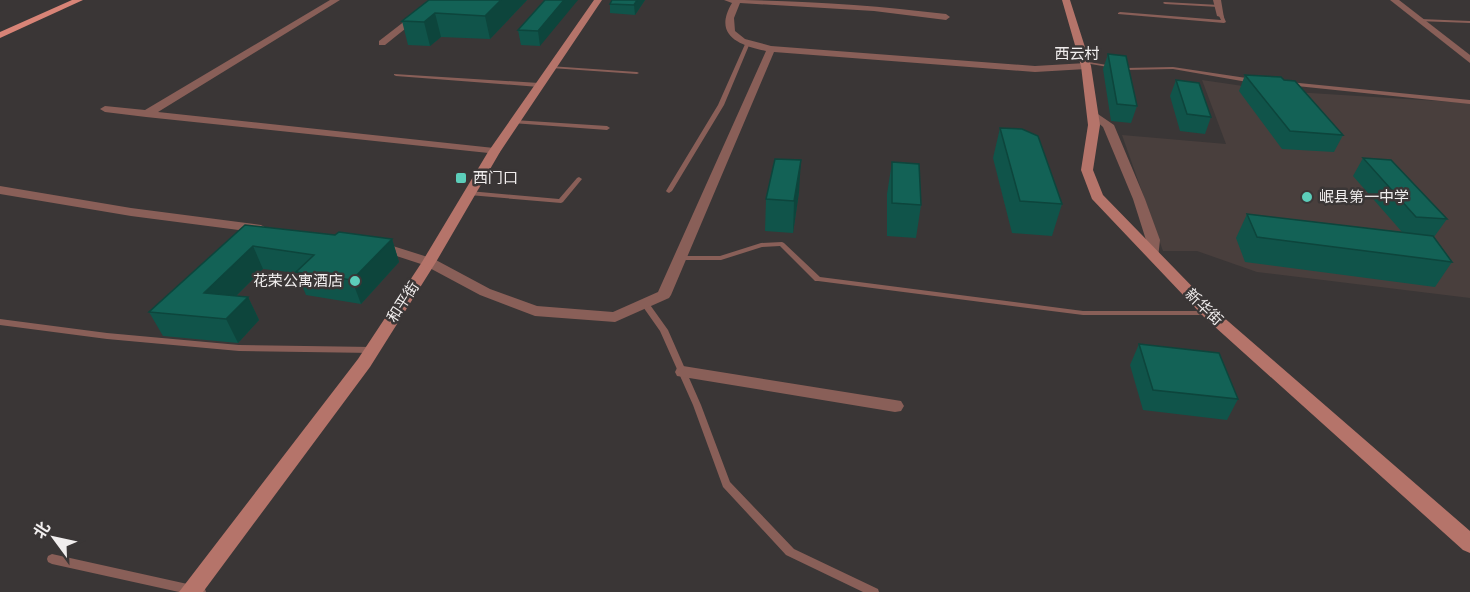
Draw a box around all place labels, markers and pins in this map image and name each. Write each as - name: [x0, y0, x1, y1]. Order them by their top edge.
- place label: 西门口: [473, 169, 518, 187]
- marker: 西门口: [454, 171, 468, 185]
- place label: 岷县第一中学: [1319, 188, 1409, 206]
- marker: 岷县第一中学: [1300, 190, 1314, 204]
- place label: 花荣公寓酒店: [253, 272, 343, 290]
- marker: 花荣公寓酒店: [348, 274, 362, 288]

